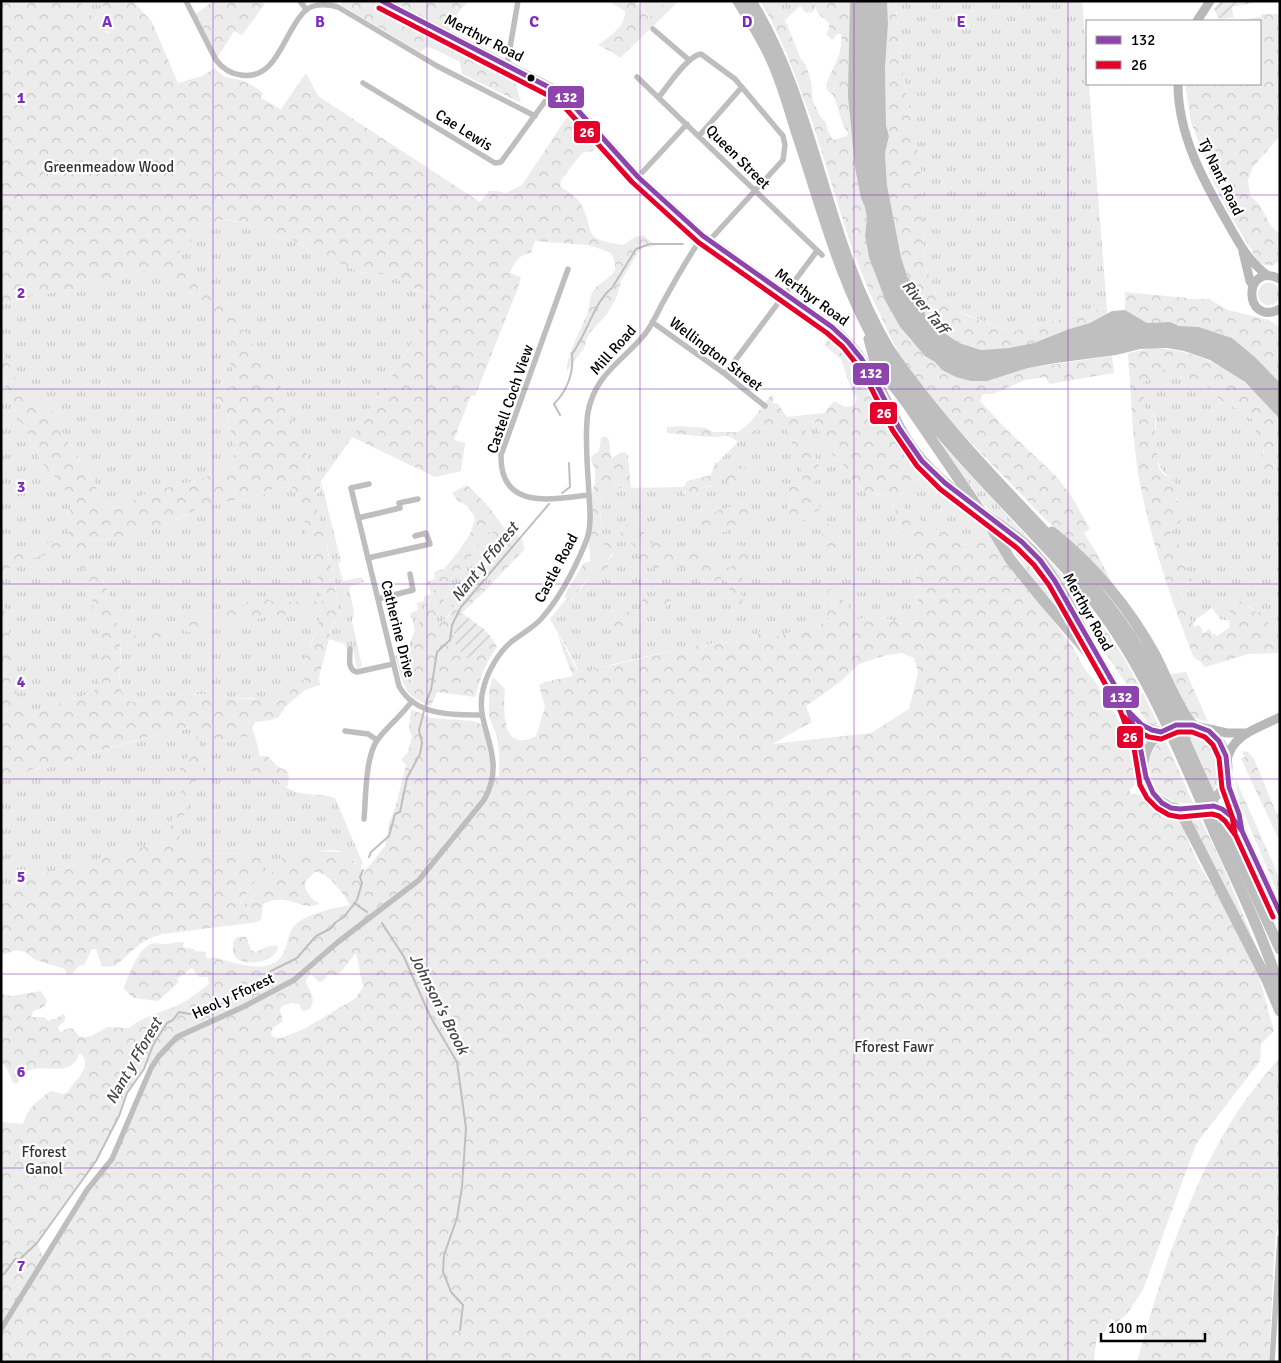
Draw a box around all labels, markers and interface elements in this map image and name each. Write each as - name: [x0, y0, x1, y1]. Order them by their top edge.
- street label: Merthyr Road: [441, 10, 527, 66]
- text: A: [102, 12, 113, 32]
- text: B: [315, 12, 325, 32]
- text: C: [529, 12, 539, 32]
- text: D: [742, 12, 753, 32]
- text: E: [956, 12, 966, 32]
- legend: [1086, 20, 1261, 85]
- text: 132: [1131, 31, 1155, 49]
- text: 26: [1131, 56, 1147, 74]
- unlabelled marker: [526, 73, 536, 83]
- line badge: 132: [547, 85, 585, 109]
- text: 1: [17, 88, 26, 108]
- text: 132: [555, 89, 577, 106]
- street label: Cae Lewis: [432, 105, 496, 155]
- line badge: 26: [573, 120, 601, 144]
- street label: Queen Street: [702, 121, 774, 193]
- text: 26: [579, 124, 595, 141]
- street label: Tŷ Nant Road: [1195, 136, 1247, 218]
- park label: Greenmeadow Wood: [44, 158, 174, 176]
- street label: Merthyr Road: [772, 264, 852, 330]
- water label: River Taff: [897, 276, 955, 341]
- text: 2: [17, 283, 25, 303]
- street label: Wellington Street: [666, 313, 766, 395]
- street label: Mill Road: [586, 322, 640, 378]
- street label: Castell Coch View: [483, 342, 537, 456]
- line badge: 132: [852, 362, 890, 386]
- text: 132: [860, 365, 882, 382]
- line badge: 26: [869, 401, 898, 425]
- text: 26: [876, 405, 892, 422]
- text: 3: [17, 477, 25, 497]
- water label: Nant y Fforest: [447, 517, 524, 606]
- street label: Castle Road: [530, 530, 582, 606]
- street label: Merthyr Road: [1059, 570, 1117, 654]
- street label: Catherine Drive: [377, 578, 419, 680]
- text: 4: [17, 672, 26, 692]
- line badge: 132: [1102, 685, 1140, 709]
- text: 132: [1110, 689, 1132, 706]
- line badge: 26: [1116, 725, 1144, 749]
- text: 26: [1122, 729, 1138, 746]
- text: 5: [17, 867, 25, 887]
- water label: Johnson's Brook: [405, 950, 474, 1060]
- street label: Heol y Fforest: [189, 969, 277, 1023]
- water label: Nant y Fforest: [101, 1012, 168, 1108]
- park label: Fforest Fawr: [854, 1038, 934, 1056]
- text: 6: [17, 1062, 26, 1082]
- park label: Fforest Ganol: [21, 1143, 67, 1178]
- text: 7: [17, 1256, 26, 1276]
- scale bar: [1101, 1310, 1205, 1342]
- text: 100 m: [1108, 1319, 1148, 1337]

